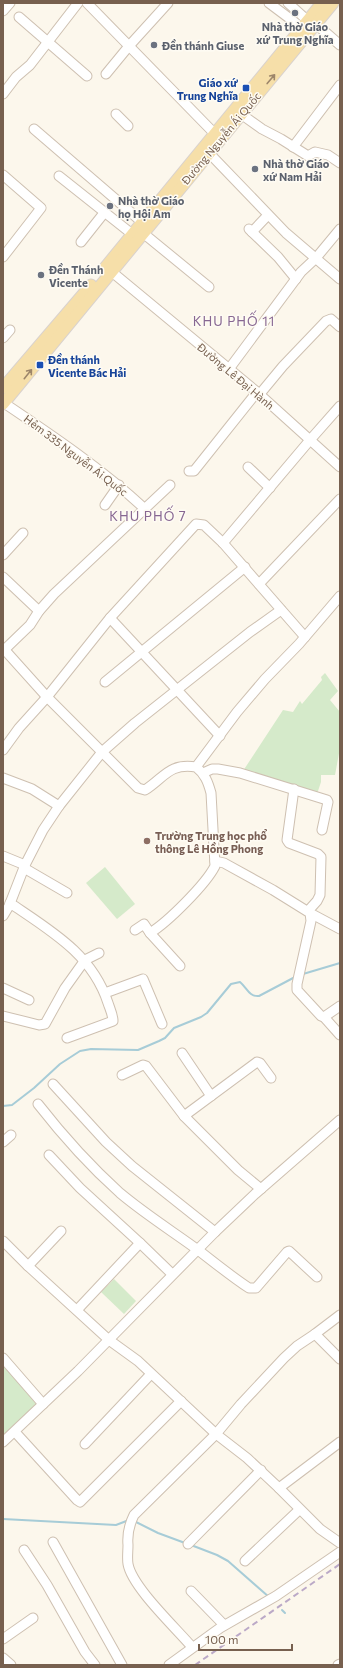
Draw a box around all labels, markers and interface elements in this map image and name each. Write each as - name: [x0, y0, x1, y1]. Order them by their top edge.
- marker: Nhà thờ Giáo xứ Trung Nghĩa: [290, 8, 300, 18]
- place label: Nhà thờ Giáo xứ Trung Nghĩa: [256, 20, 334, 46]
- place label: Đền thánh Giuse: [161, 39, 244, 52]
- marker: Đền thánh Giuse: [149, 40, 159, 50]
- one-way arrow: [266, 73, 275, 84]
- place label: Giáo xứ Trung Nghĩa: [177, 76, 238, 102]
- marker: Giáo xứ Trung Nghĩa: [241, 83, 251, 93]
- street label: Đường Nguyễn Ái Quốc: [177, 89, 263, 187]
- place label: Nhà thờ Giáo xứ Nam Hải: [263, 157, 330, 183]
- marker: Nhà thờ Giáo xứ Nam Hải: [250, 164, 260, 174]
- place label: Nhà thờ Giáo họ Hội Am: [118, 194, 185, 221]
- marker: Nhà thờ Giáo họ Hội Am: [105, 201, 115, 211]
- place label: Đền Thánh Vicente: [48, 263, 103, 289]
- marker: Đền Thánh Vicente: [36, 270, 46, 280]
- district label: KHU PHỐ 11: [193, 310, 275, 329]
- street label: Đường Lê Đại Hành: [194, 340, 277, 412]
- place label: Đền thánh Vicente Bác Hải: [47, 353, 126, 379]
- marker: Đền thánh Vicente Bác Hải: [35, 360, 45, 370]
- one-way arrow: [23, 368, 32, 379]
- street label: Hẻm 335 Nguyễn Ái Quốc: [22, 411, 131, 498]
- district label: KHU PHỐ 7: [109, 505, 187, 524]
- place label: Trường Trung học phổ thông Lê Hồng Phong: [155, 829, 267, 855]
- marker: Trường Trung học phổ thông Lê Hồng Phong: [142, 836, 152, 846]
- scale bar: [199, 1626, 292, 1652]
- text: 100 m: [205, 1632, 239, 1646]

